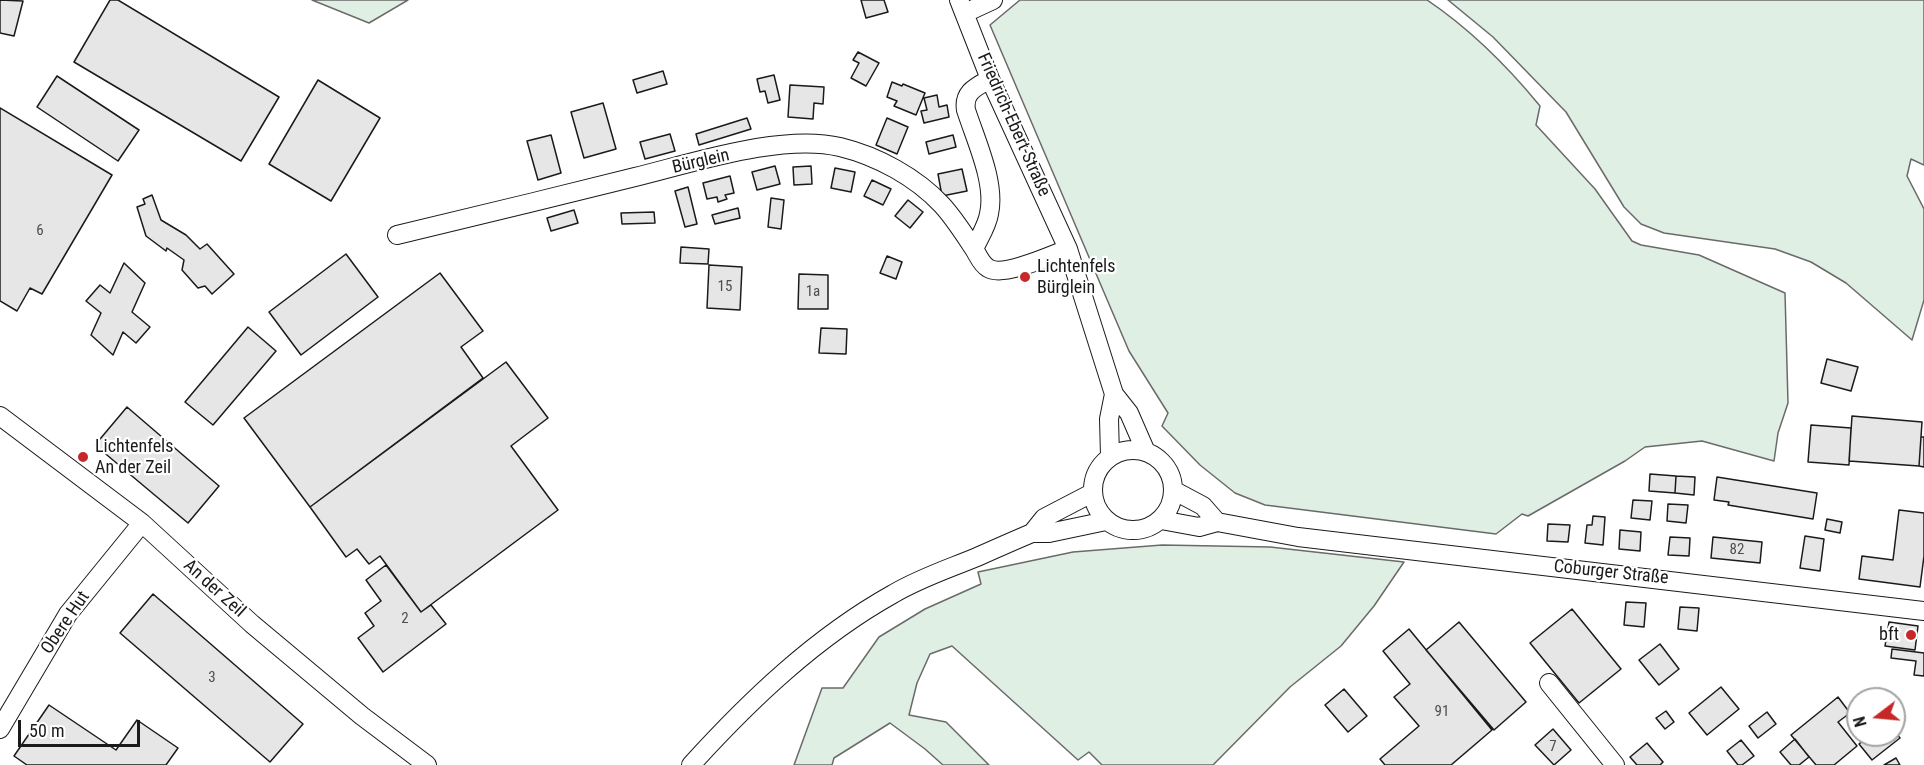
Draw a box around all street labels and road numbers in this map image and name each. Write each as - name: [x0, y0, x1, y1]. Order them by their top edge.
- street label: Friedrich-Ebert-Straße: [972, 50, 1054, 200]
- street label: Bürglein: [670, 145, 732, 179]
- street label: An der Zeil: [178, 556, 250, 622]
- street label: Coburger Straße: [1553, 556, 1669, 590]
- street label: Obere Hut: [37, 587, 95, 659]

